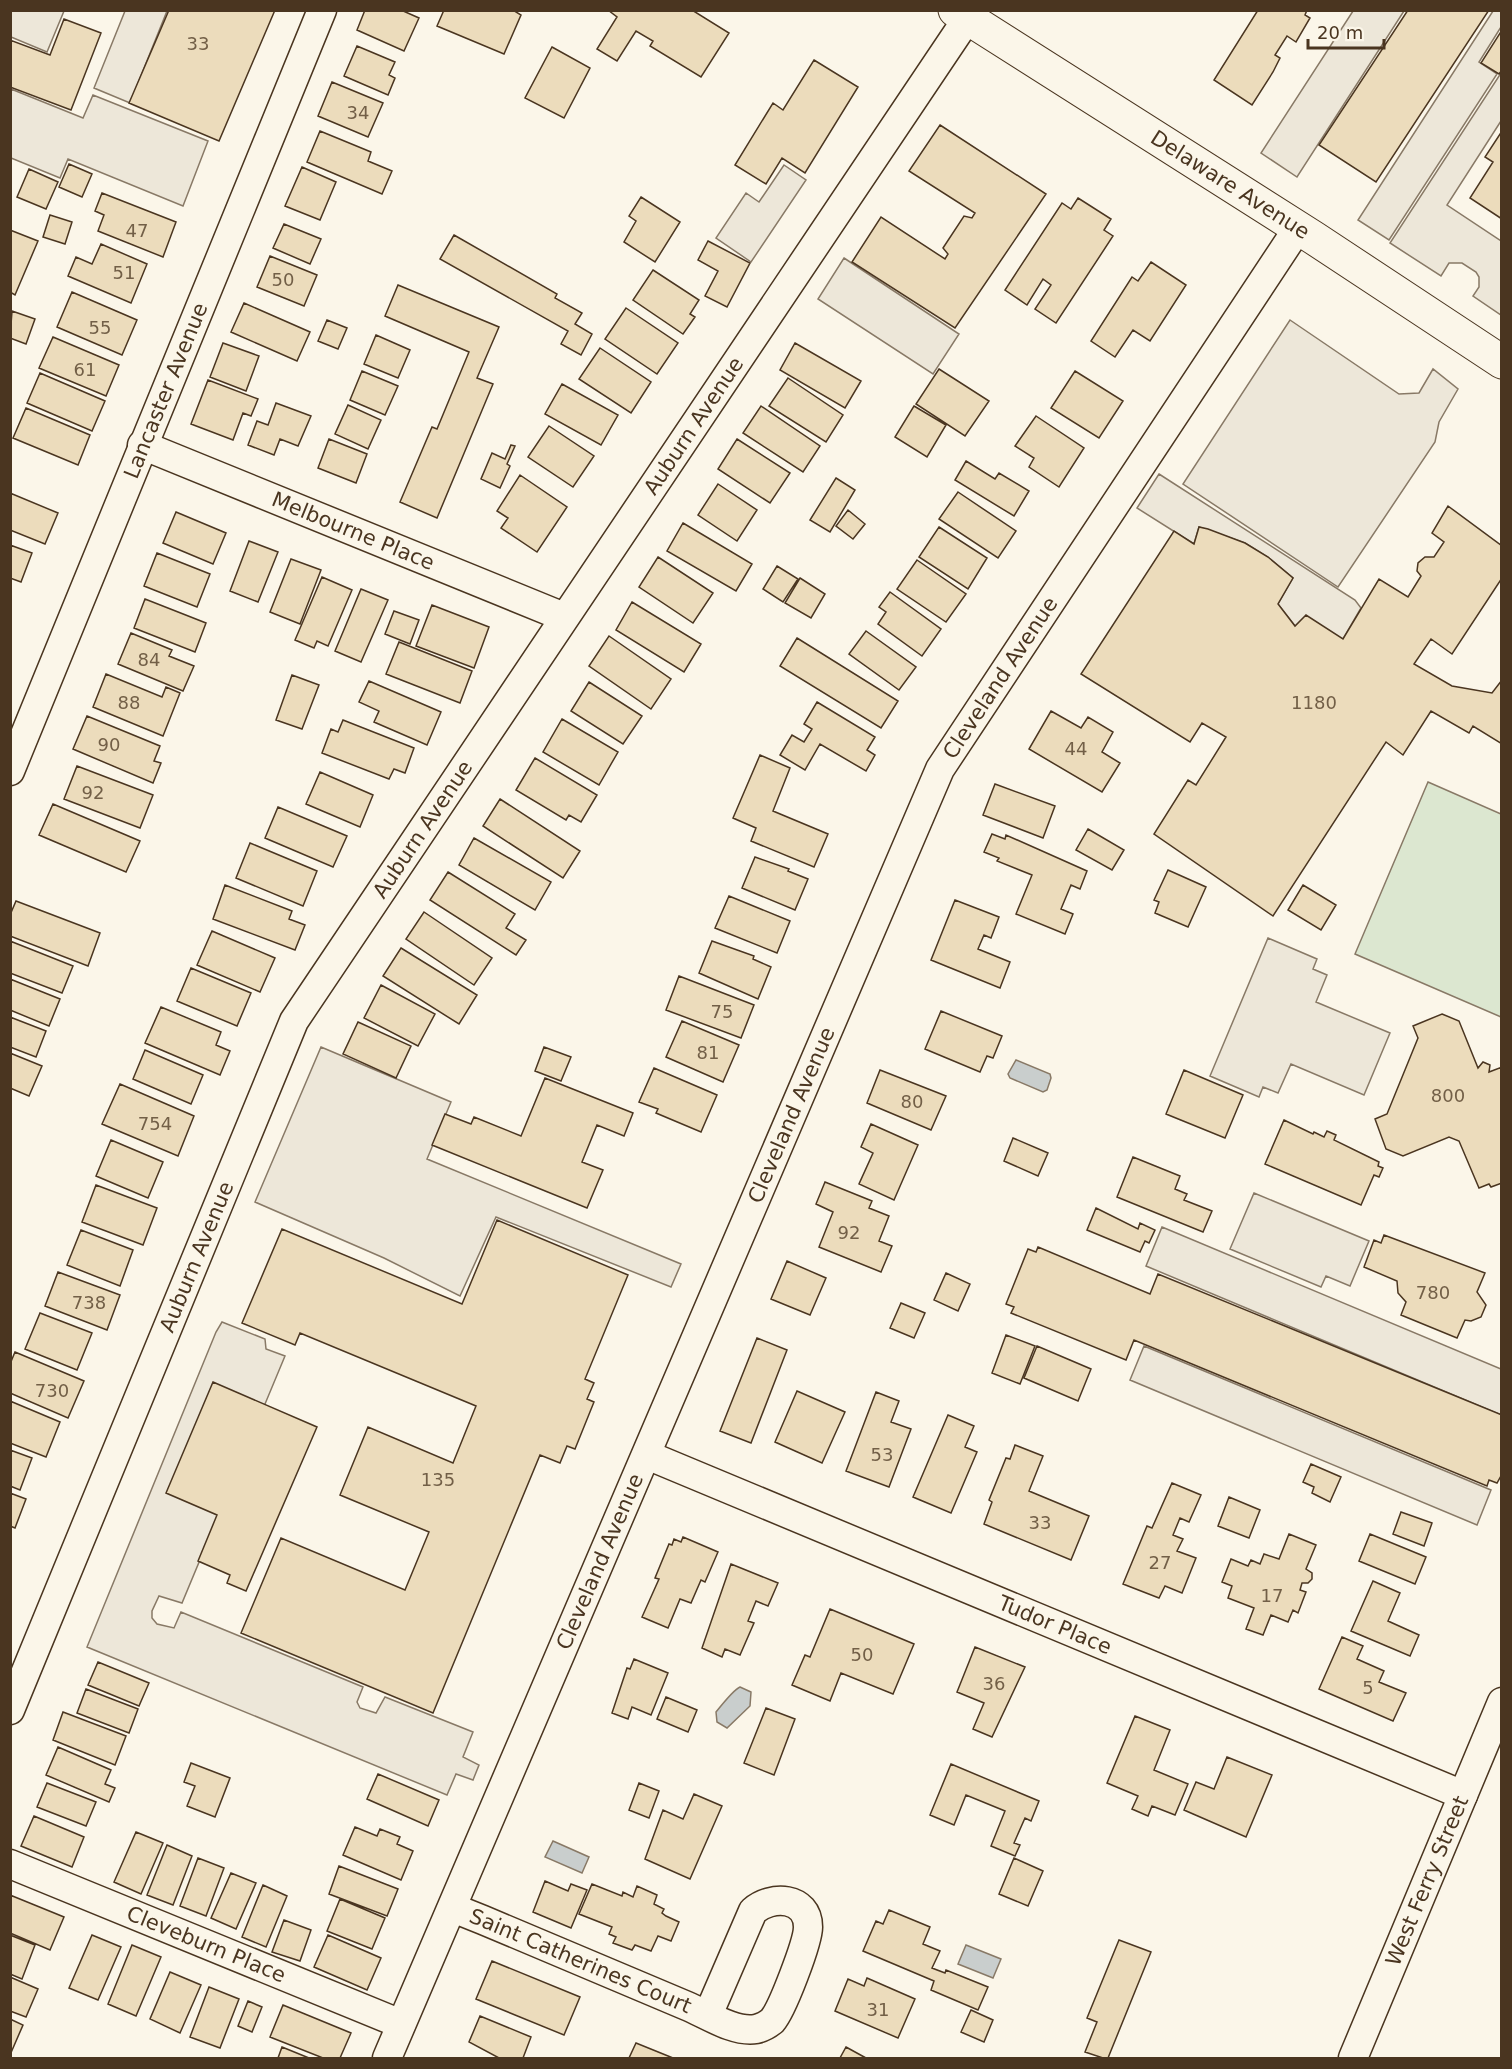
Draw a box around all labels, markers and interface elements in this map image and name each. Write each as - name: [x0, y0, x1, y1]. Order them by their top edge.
- scale bar: [1308, 12, 1384, 50]
- text: 20 m: [1317, 22, 1363, 43]
- house number: 33: [187, 33, 209, 54]
- house number: 34: [347, 102, 369, 123]
- street label: Delaware Avenue: [1146, 125, 1314, 244]
- house number: 47: [126, 220, 148, 241]
- house number: 51: [113, 262, 135, 283]
- house number: 50: [272, 269, 294, 290]
- street label: Lancaster Avenue: [119, 299, 213, 482]
- house number: 55: [89, 317, 111, 338]
- street label: Auburn Avenue: [639, 353, 748, 499]
- house number: 61: [74, 359, 96, 380]
- street label: Melbourne Place: [268, 487, 438, 575]
- street label: Cleveland Avenue: [938, 592, 1062, 763]
- house number: 84: [138, 649, 160, 670]
- house number: 88: [118, 692, 140, 713]
- house number: 1180: [1291, 692, 1337, 713]
- house number: 90: [98, 734, 120, 755]
- house number: 44: [1065, 738, 1087, 759]
- street label: Auburn Avenue: [368, 756, 477, 903]
- house number: 92: [82, 782, 104, 803]
- house number: 75: [711, 1001, 733, 1022]
- street label: Cleveland Avenue: [743, 1024, 840, 1207]
- house number: 81: [697, 1042, 719, 1063]
- house number: 800: [1431, 1085, 1465, 1106]
- house number: 80: [901, 1091, 923, 1112]
- house number: 754: [138, 1113, 172, 1134]
- street label: Auburn Avenue: [155, 1178, 238, 1336]
- house number: 92: [838, 1222, 860, 1243]
- house number: 780: [1416, 1282, 1450, 1303]
- house number: 738: [72, 1292, 106, 1313]
- house number: 730: [35, 1380, 69, 1401]
- house number: 53: [871, 1444, 893, 1465]
- house number: 135: [421, 1469, 455, 1490]
- street label: Cleveland Avenue: [552, 1470, 648, 1653]
- house number: 33: [1029, 1512, 1051, 1533]
- house number: 27: [1149, 1552, 1171, 1573]
- house number: 17: [1261, 1585, 1283, 1606]
- street label: Tudor Place: [994, 1590, 1115, 1659]
- house number: 50: [851, 1644, 873, 1665]
- house number: 36: [983, 1673, 1005, 1694]
- house number: 5: [1362, 1677, 1374, 1698]
- street label: West Ferry Street: [1381, 1792, 1473, 1970]
- street label: Cleveburn Place: [123, 1901, 289, 1988]
- street label: Saint Catherines Court: [466, 1904, 695, 2018]
- house number: 31: [867, 1999, 889, 2020]

